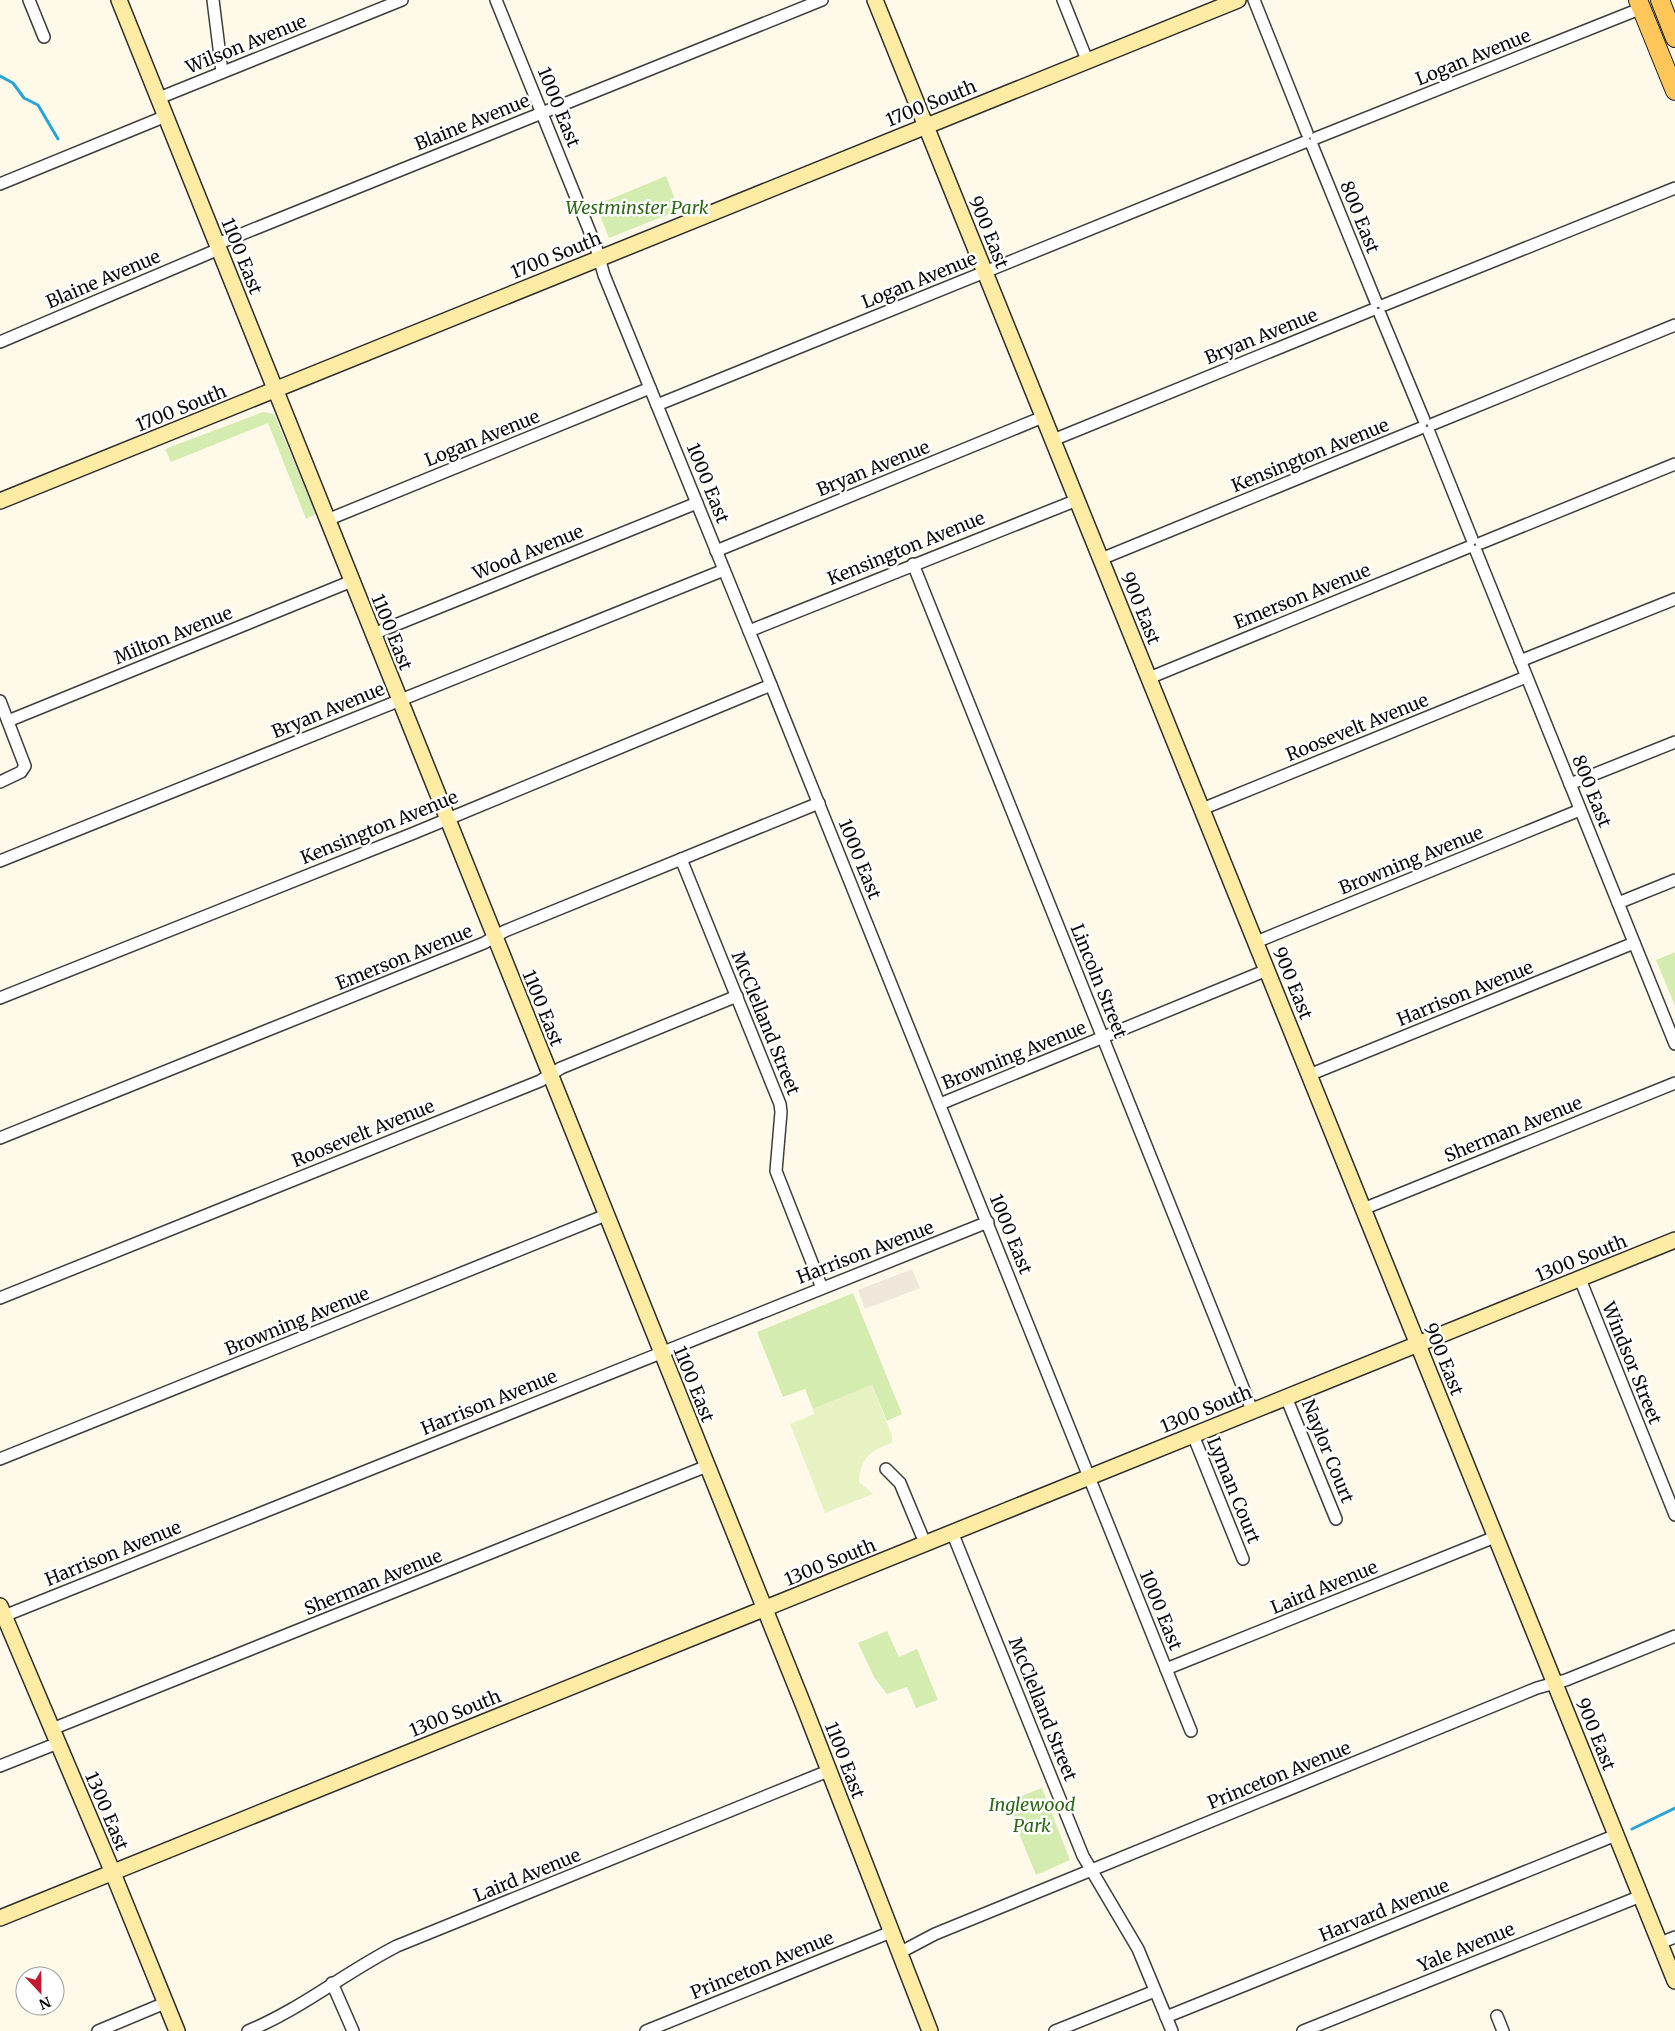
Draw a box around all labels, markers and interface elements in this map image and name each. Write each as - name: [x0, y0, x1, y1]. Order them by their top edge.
- street label: Wilson Avenue: [181, 9, 310, 79]
- street label: Logan Avenue: [1412, 24, 1534, 90]
- street label: 1000 East: [533, 64, 585, 150]
- street label: 1700 South: [882, 74, 980, 132]
- street label: Blaine Avenue: [411, 89, 533, 155]
- street label: 800 East: [1335, 178, 1385, 256]
- street label: 900 East: [964, 192, 1014, 272]
- park label: Westminster Park: [566, 196, 709, 219]
- street label: 1100 East: [216, 215, 268, 297]
- street label: 1700 South: [507, 226, 605, 284]
- street label: Blaine Avenue: [42, 245, 164, 313]
- street label: Logan Avenue: [858, 247, 980, 313]
- street label: Bryan Avenue: [1201, 303, 1321, 369]
- street label: 1700 South: [132, 379, 230, 437]
- street label: Logan Avenue: [421, 405, 543, 471]
- street label: Kensington Avenue: [1228, 413, 1392, 497]
- street label: Bryan Avenue: [813, 435, 933, 501]
- street label: 1000 East: [682, 440, 734, 526]
- street label: Kensington Avenue: [824, 506, 988, 590]
- street label: Wood Avenue: [468, 519, 587, 585]
- street label: Emerson Avenue: [1230, 558, 1374, 634]
- street label: 900 East: [1116, 568, 1166, 648]
- street label: 1100 East: [366, 591, 418, 673]
- street label: Milton Avenue: [111, 601, 235, 669]
- street label: Bryan Avenue: [268, 677, 388, 743]
- street label: Roosevelt Avenue: [1282, 688, 1432, 766]
- street label: 800 East: [1567, 752, 1617, 830]
- street label: Kensington Avenue: [297, 785, 461, 869]
- street label: 1000 East: [834, 816, 886, 902]
- street label: Browning Avenue: [1336, 821, 1486, 899]
- street label: Emerson Avenue: [332, 919, 476, 995]
- street label: Lincoln Street: [1066, 920, 1132, 1042]
- street label: 900 East: [1268, 943, 1318, 1023]
- street label: McClelland Street: [727, 948, 805, 1098]
- street label: Harrison Avenue: [1394, 955, 1536, 1031]
- street label: 1100 East: [517, 967, 569, 1049]
- street label: Browning Avenue: [939, 1016, 1089, 1094]
- street label: Sherman Avenue: [1441, 1091, 1585, 1167]
- street label: Roosevelt Avenue: [288, 1094, 438, 1172]
- street label: 1000 East: [985, 1191, 1037, 1277]
- street label: Harrison Avenue: [793, 1215, 937, 1289]
- street label: 1300 South: [1532, 1229, 1630, 1287]
- street label: Browning Avenue: [222, 1282, 372, 1360]
- street label: Windsor Street: [1597, 1298, 1667, 1427]
- street label: 900 East: [1419, 1319, 1469, 1399]
- street label: 1100 East: [668, 1343, 720, 1425]
- street label: Harrison Avenue: [418, 1364, 560, 1440]
- street label: 1300 South: [1157, 1380, 1255, 1438]
- street label: Naylor Court: [1297, 1396, 1359, 1506]
- street label: Lyman Court: [1202, 1433, 1266, 1547]
- street label: Harrison Avenue: [42, 1515, 184, 1591]
- street label: 1300 South: [781, 1533, 879, 1591]
- street label: Sherman Avenue: [301, 1544, 445, 1620]
- street label: Laird Avenue: [1267, 1555, 1381, 1619]
- street label: 1000 East: [1135, 1567, 1187, 1653]
- street label: McClelland Street: [1004, 1634, 1082, 1784]
- street label: 1300 South: [406, 1684, 504, 1742]
- street label: 900 East: [1571, 1694, 1621, 1774]
- street label: 1100 East: [820, 1718, 870, 1802]
- street label: Princeton Avenue: [1204, 1736, 1354, 1814]
- street label: 1300 East: [80, 1768, 134, 1854]
- park label: Inglewood Park: [989, 1793, 1076, 1837]
- street label: Laird Avenue: [470, 1843, 584, 1907]
- street label: Harvard Avenue: [1316, 1873, 1452, 1947]
- street label: Yale Avenue: [1413, 1917, 1518, 1977]
- street label: Princeton Avenue: [687, 1926, 837, 2004]
- north arrow: [15, 1966, 65, 2016]
- text: N: [36, 1993, 53, 2013]

